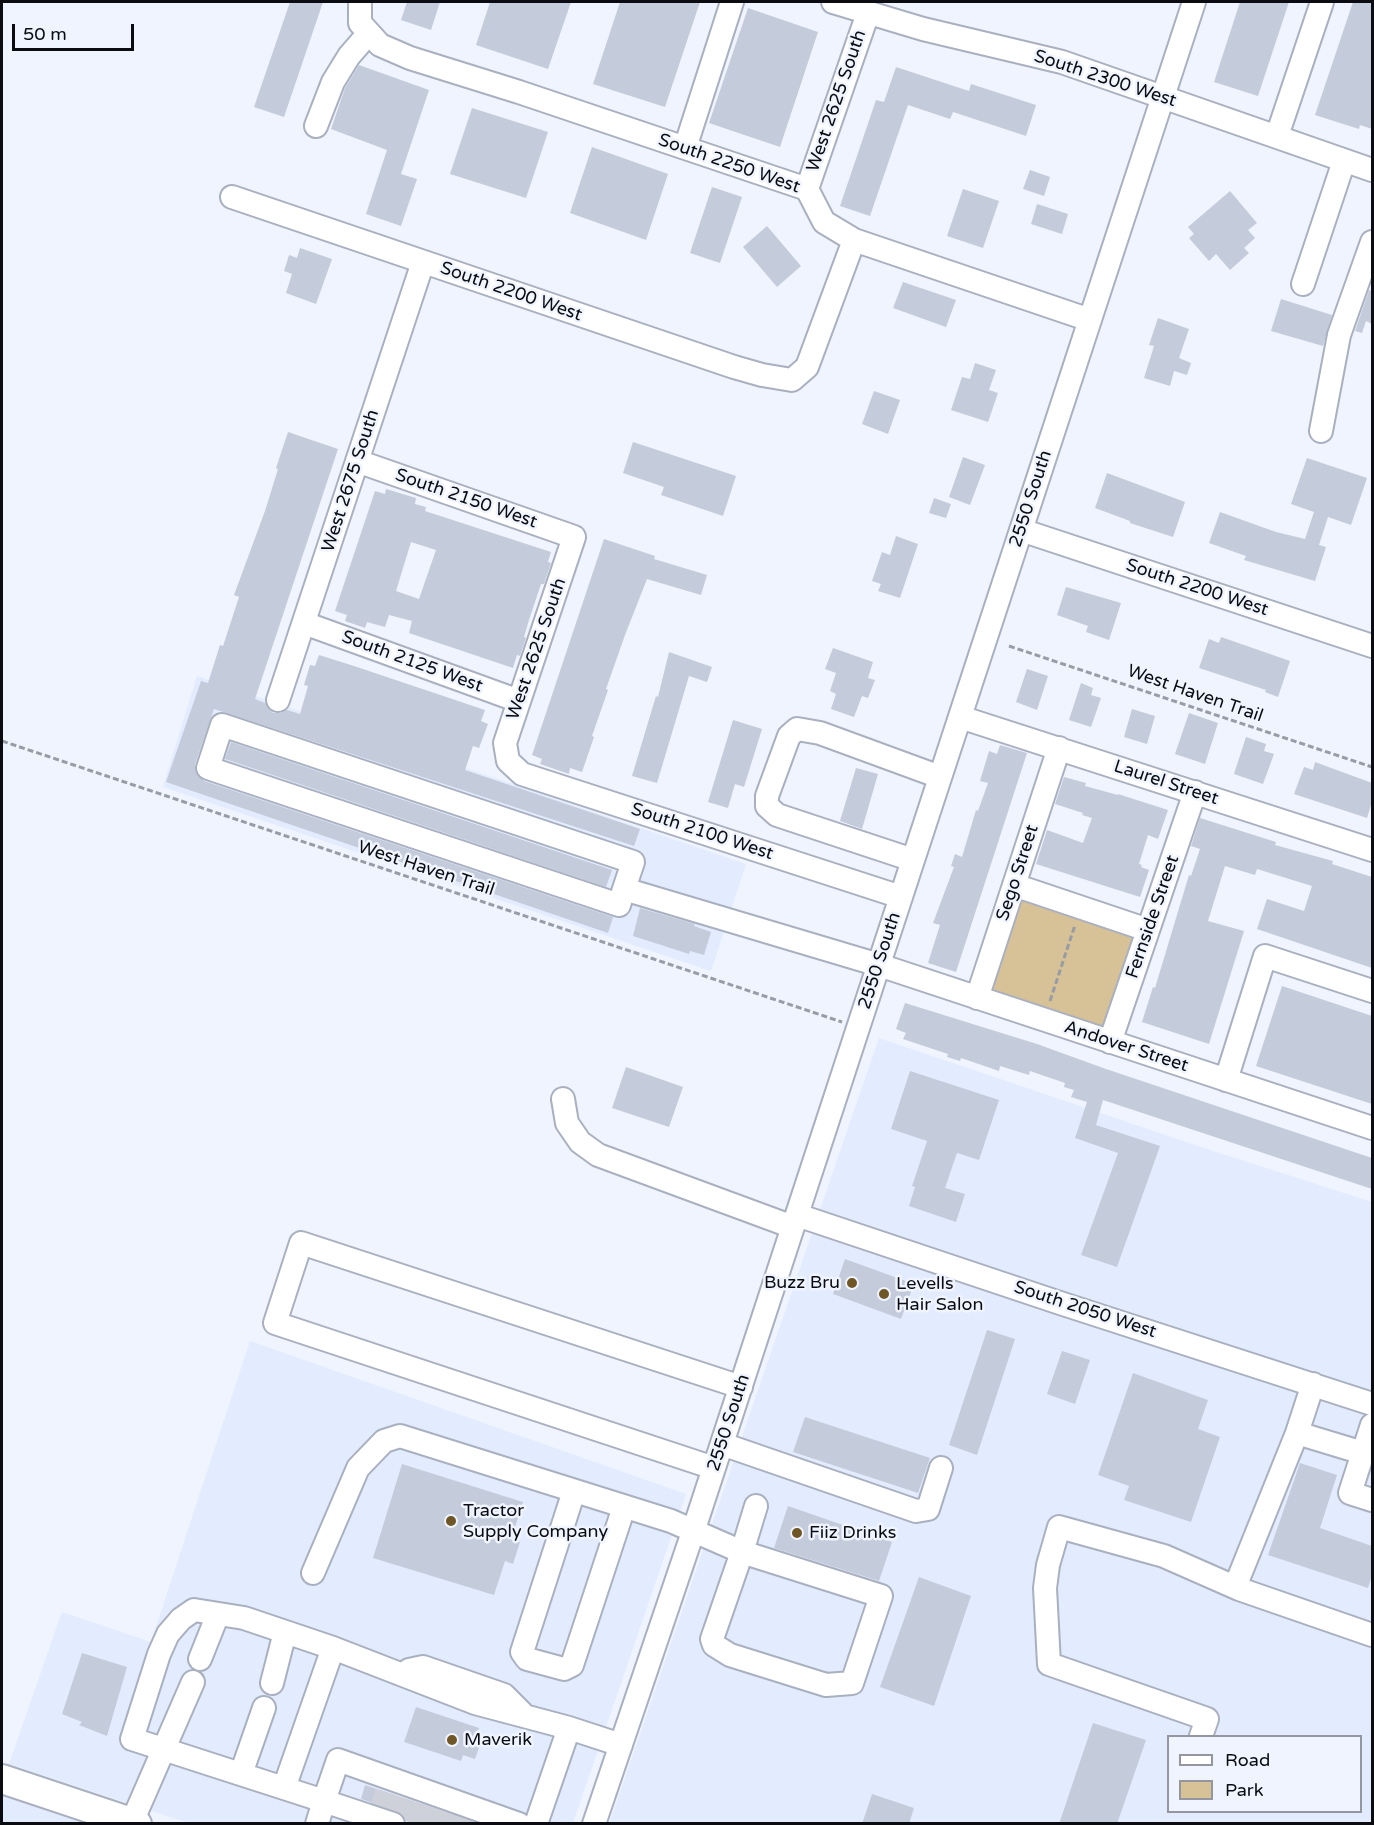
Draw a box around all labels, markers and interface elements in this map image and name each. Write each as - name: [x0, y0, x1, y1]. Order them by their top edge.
- scale bar: [15, 12, 136, 50]
- text: 50 m: [23, 23, 67, 45]
- street label: West 2625 South: [803, 27, 871, 175]
- street label: South 2300 West: [1031, 46, 1179, 112]
- street label: South 2250 West: [655, 130, 803, 198]
- street label: South 2200 West: [437, 258, 585, 326]
- street label: West 2675 South: [318, 407, 384, 555]
- street label: 2550 South: [1005, 448, 1057, 550]
- street label: South 2150 West: [392, 465, 540, 533]
- street label: South 2200 West: [1123, 555, 1271, 621]
- street label: West 2625 South: [503, 575, 571, 723]
- street label: South 2125 West: [339, 626, 485, 698]
- street label: West Haven Trail: [1124, 661, 1266, 727]
- street label: Laurel Street: [1111, 756, 1221, 810]
- street label: South 2100 West: [628, 799, 776, 865]
- street label: Sego Street: [992, 822, 1044, 924]
- street label: West Haven Trail: [355, 837, 497, 901]
- street label: Fernside Street: [1122, 852, 1184, 982]
- street label: 2550 South: [854, 910, 906, 1012]
- street label: Andover Street: [1061, 1017, 1191, 1077]
- place label: Buzz Bru: [764, 1272, 840, 1294]
- place label: Levells Hair Salon: [896, 1273, 983, 1316]
- marker: Buzz Bru: [845, 1276, 859, 1290]
- street label: South 2050 West: [1011, 1277, 1159, 1343]
- marker: Levells Hair Salon: [877, 1287, 891, 1301]
- street label: 2550 South: [703, 1372, 755, 1474]
- place label: Tractor Supply Company: [463, 1500, 608, 1543]
- marker: Tractor Supply Company: [444, 1514, 458, 1528]
- place label: Fiiz Drinks: [809, 1522, 896, 1544]
- marker: Fiiz Drinks: [790, 1526, 804, 1540]
- place label: Maverik: [464, 1729, 532, 1751]
- marker: Maverik: [445, 1733, 459, 1747]
- legend: [1167, 1735, 1362, 1813]
- text: Road: [1225, 1749, 1270, 1771]
- text: Park: [1225, 1779, 1263, 1801]

